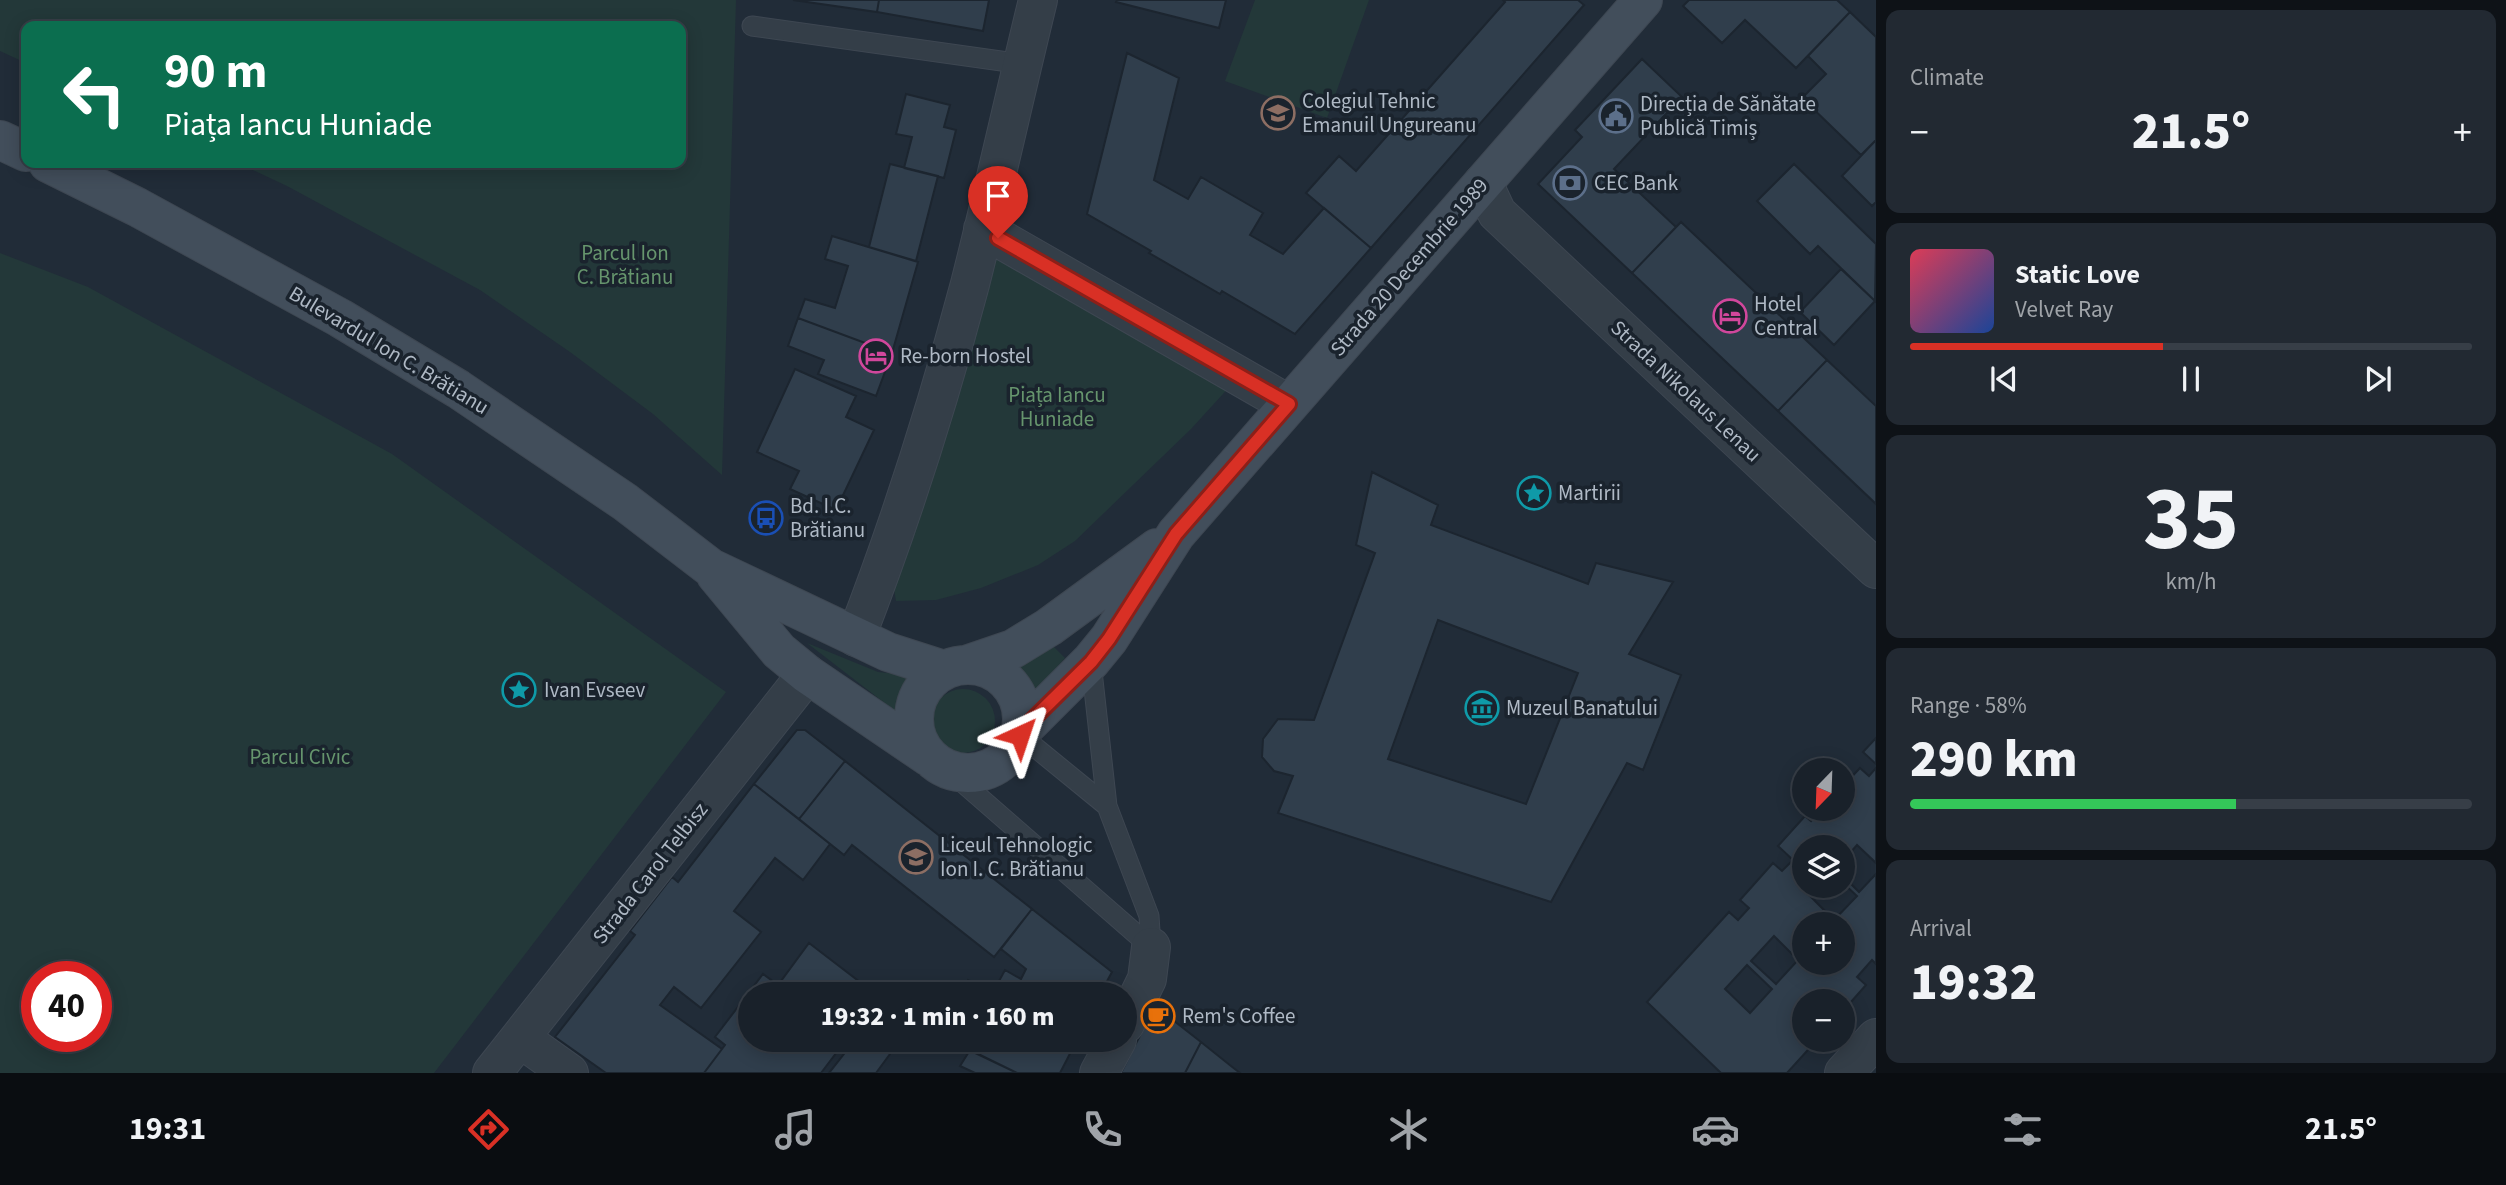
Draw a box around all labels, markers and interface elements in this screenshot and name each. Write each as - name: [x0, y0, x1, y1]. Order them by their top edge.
- text: 90 m: [164, 37, 268, 107]
- icon: left: [49, 49, 140, 140]
- text: Climate: [1910, 61, 1984, 94]
- place label: Colegiul Tehnic Emanuil Ungureanu: [1302, 86, 1476, 140]
- place label: Direcția de Sănătate Publică Timiș: [1640, 89, 1816, 143]
- school or university icon: Colegiul Tehnic Emanuil Ungureanu: [1259, 94, 1297, 132]
- text: 21.5°: [2132, 95, 2250, 169]
- public building icon: Direcția de Sănătate Publică Timiș: [1597, 97, 1635, 135]
- text: Piața Iancu Huniade: [164, 102, 432, 148]
- text: −: [1910, 106, 1929, 160]
- text: +: [2453, 106, 2472, 160]
- bank icon: CEC Bank: [1551, 164, 1589, 202]
- pin: [968, 166, 1028, 238]
- place label: CEC Bank: [1594, 168, 1679, 198]
- street label: Strada 20 Decembrie 1989: [1323, 171, 1495, 363]
- icon: arrive: [979, 177, 1017, 215]
- park label: Parcul Ion C. Brătianu: [577, 238, 673, 292]
- text: Static Love: [2015, 256, 2140, 293]
- street label: Bulevardul Ion C. Brătianu: [283, 278, 495, 422]
- place label: Hotel Central: [1754, 289, 1818, 343]
- text: Velvet Ray: [2015, 293, 2113, 326]
- hotel icon: Hotel Central: [1711, 297, 1749, 335]
- street label: Strada Nikolaus Lenau: [1604, 313, 1768, 469]
- hotel icon: Re-born Hostel: [857, 337, 895, 375]
- place label: Re-born Hostel: [900, 341, 1031, 371]
- icon: previous: [1985, 360, 2023, 398]
- icon: pause: [2172, 360, 2210, 398]
- icon: next: [2359, 360, 2397, 398]
- park label: Piața Iancu Huniade: [1008, 380, 1106, 434]
- text: 35: [2143, 455, 2239, 584]
- place icon: Martirii: [1515, 474, 1553, 512]
- place label: Martirii: [1558, 478, 1621, 508]
- place label: Bd. I.C. Brătianu: [790, 491, 865, 545]
- bus stop icon: Bd. I.C. Brătianu: [747, 499, 785, 537]
- text: km/h: [2165, 565, 2217, 598]
- place icon: Ivan Evseev: [500, 671, 538, 709]
- place label: Ivan Evseev: [544, 675, 646, 705]
- museum icon: Muzeul Banatului: [1463, 689, 1501, 727]
- text: Range · 58%: [1910, 689, 2027, 722]
- place label: Muzeul Banatului: [1506, 693, 1658, 723]
- position arrow: [983, 698, 1057, 772]
- text: 290 km: [1910, 723, 2078, 797]
- park label: Parcul Civic: [250, 742, 351, 772]
- north arrow: [1792, 758, 1855, 821]
- map controls: [1792, 758, 1855, 1052]
- street label: Strada Carol Telbisz: [585, 796, 715, 950]
- place label: Liceul Tehnologic Ion I. C. Brătianu: [940, 830, 1093, 884]
- button: layers: [1792, 835, 1855, 898]
- school or university icon: Liceul Tehnologic Ion I. C. Brătianu: [897, 838, 935, 876]
- button: +: [1792, 912, 1855, 975]
- text: Arrival: [1910, 912, 1972, 945]
- text: 19:32: [1910, 946, 2037, 1020]
- speed limit sign: 40: [21, 961, 112, 1052]
- button: −: [1792, 989, 1855, 1052]
- cafe icon: Rem's Coffee: [1139, 997, 1177, 1035]
- text: 19:32 · 1 min · 160 m: [821, 998, 1054, 1035]
- place label: Rem's Coffee: [1182, 1001, 1295, 1031]
- icon: directions: [464, 1105, 513, 1154]
- icon: music: [771, 1105, 820, 1154]
- icon: phone: [1078, 1105, 1127, 1154]
- icon: climate: [1384, 1105, 1433, 1154]
- icon: car: [1691, 1105, 1740, 1154]
- icon: filters: [1998, 1105, 2047, 1154]
- text: 19:31: [129, 1106, 206, 1152]
- text: 21.5°: [2305, 1106, 2377, 1152]

